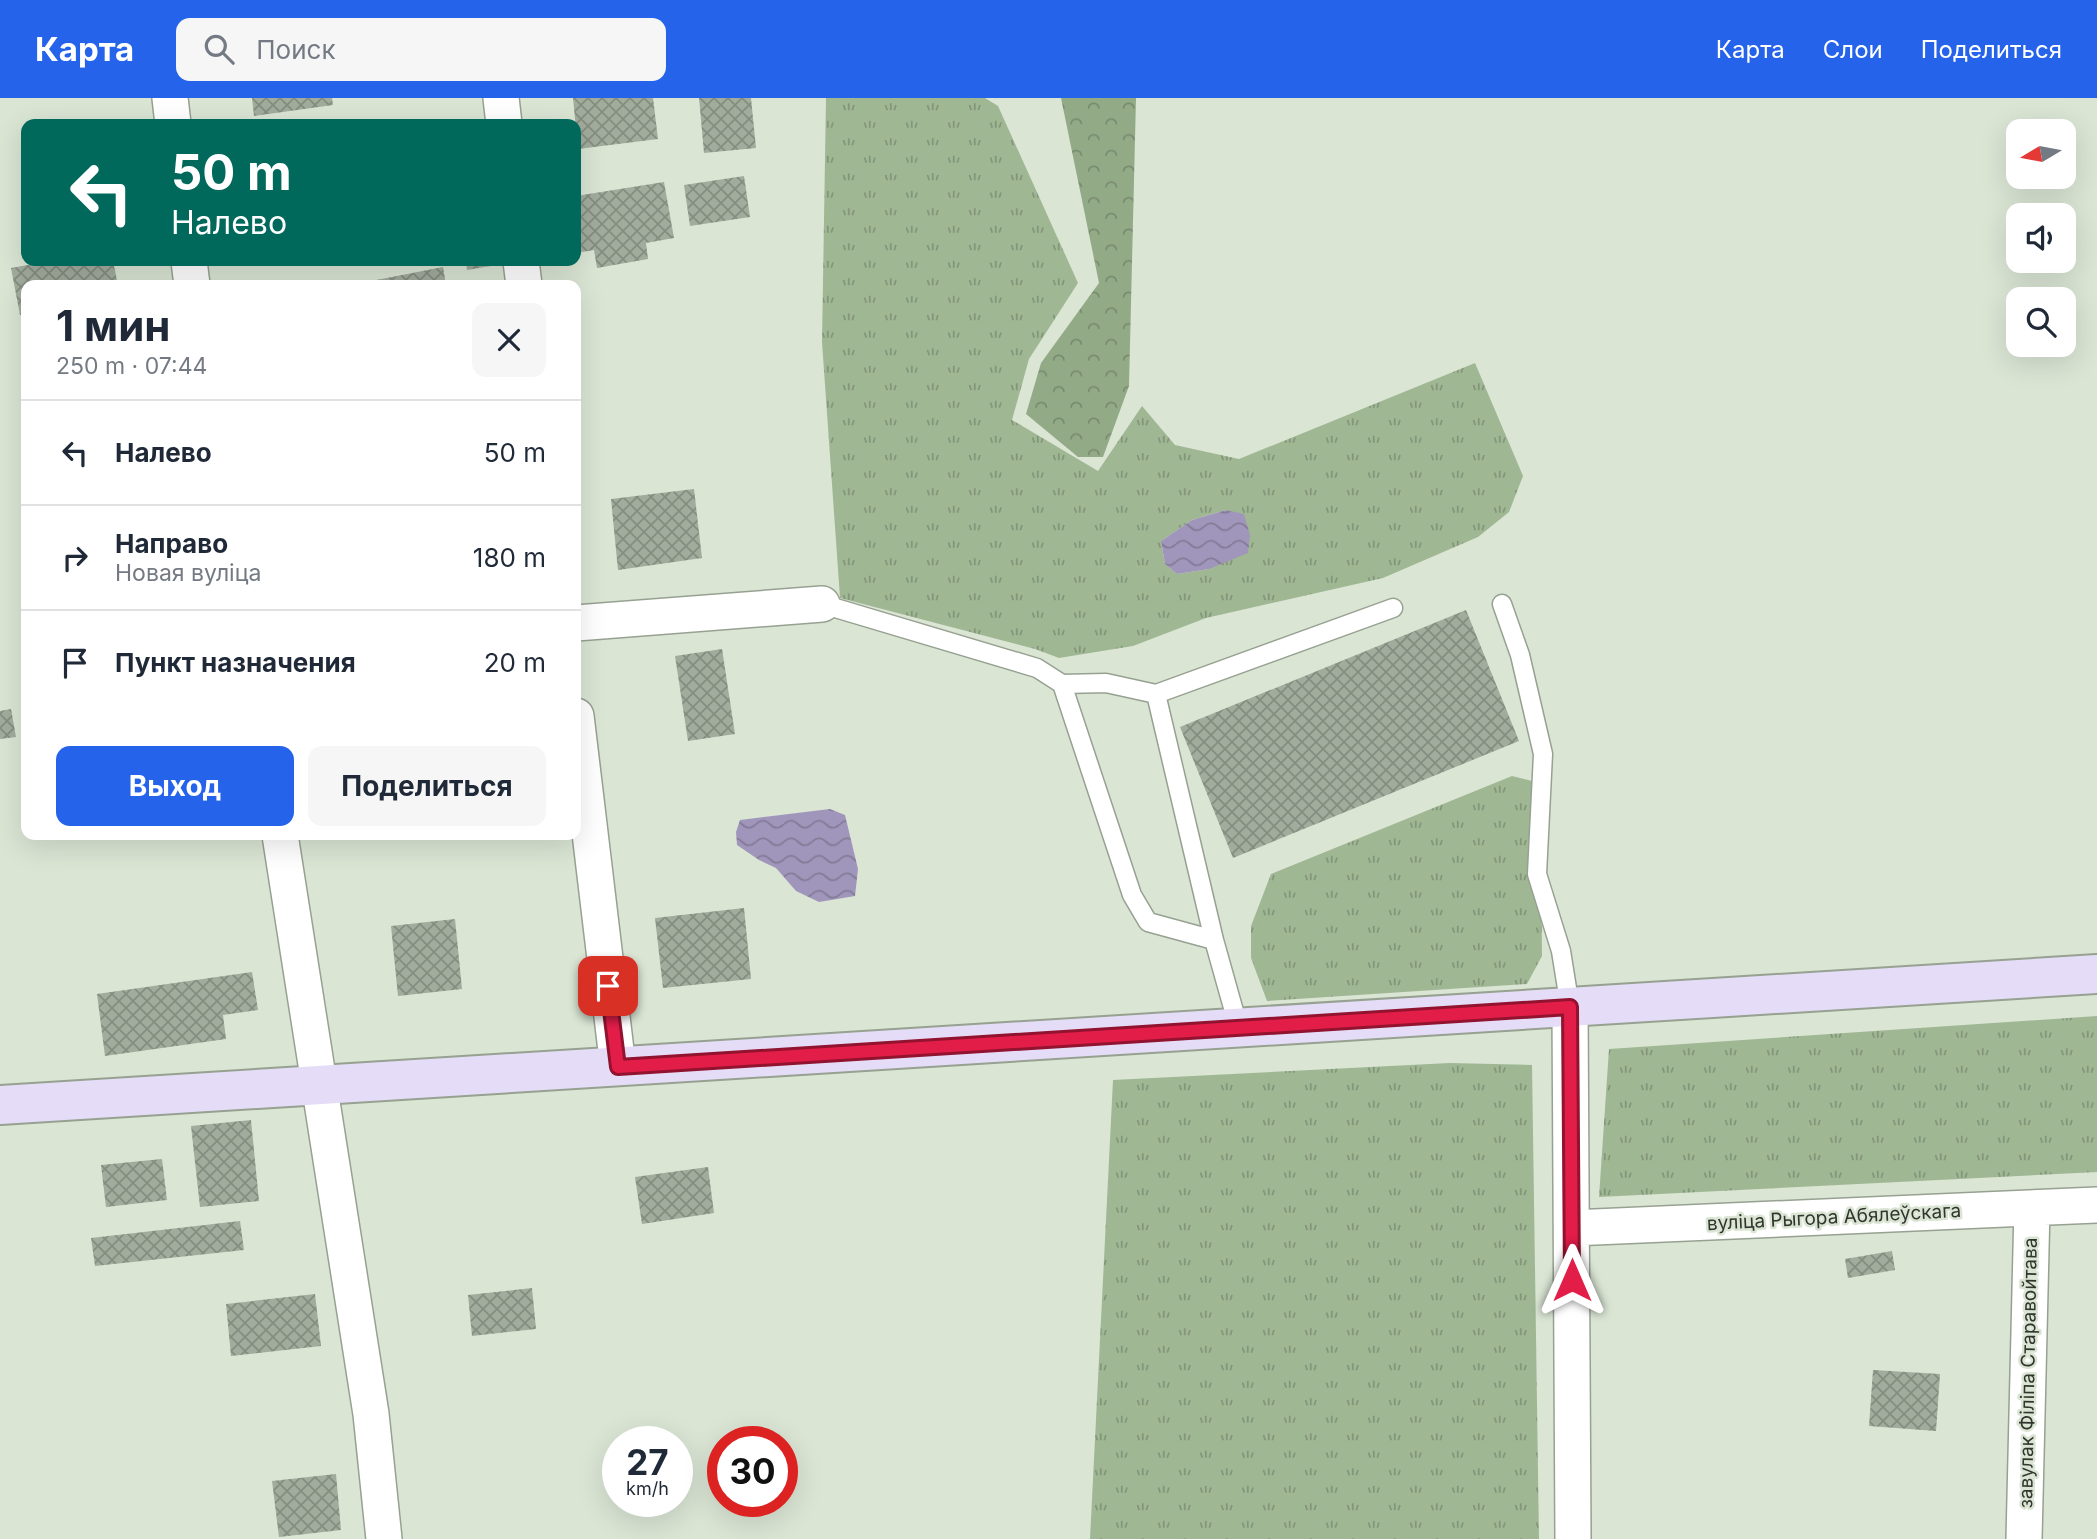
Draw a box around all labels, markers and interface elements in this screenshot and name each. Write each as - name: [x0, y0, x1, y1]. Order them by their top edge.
- search box: [176, 18, 666, 81]
- text: Карта: [35, 29, 134, 69]
- icon: search: [200, 30, 238, 68]
- text: Поиск: [256, 34, 335, 65]
- text: Карта: [1716, 35, 1785, 64]
- text: Слои: [1823, 35, 1883, 64]
- text: Поделиться: [1921, 35, 2062, 64]
- north arrow: [2006, 119, 2076, 189]
- map controls: [2006, 119, 2076, 357]
- text: 50 m: [171, 143, 292, 202]
- icon: left: [56, 147, 147, 238]
- text: Налево: [171, 203, 287, 242]
- button: sound: [2006, 203, 2076, 273]
- button: search: [2006, 287, 2076, 357]
- text: 1 мин: [56, 300, 170, 351]
- button: close: [472, 303, 546, 377]
- text: 250 m · 07:44: [56, 352, 207, 380]
- icon: left: [56, 434, 94, 472]
- text: Налево: [115, 437, 212, 468]
- text: 50 m: [484, 437, 546, 468]
- text: Направо: [115, 528, 228, 559]
- icon: right: [56, 539, 94, 577]
- text: 180 m: [473, 542, 546, 573]
- text: Новая вуліца: [115, 559, 261, 587]
- icon: arrive: [56, 644, 94, 682]
- text: Пункт назначения: [115, 647, 356, 678]
- text: 20 m: [484, 647, 546, 678]
- button: Выход: [56, 746, 294, 826]
- button: Поделиться: [308, 746, 546, 826]
- pin: [578, 956, 638, 1016]
- icon: arrive: [589, 967, 627, 1005]
- street label: вуліца Рыгора Абялеўскага: [1706, 1199, 1962, 1235]
- street label: завулак Філіпа Старавойтава: [2014, 1237, 2042, 1509]
- position arrow: [1535, 1243, 1609, 1317]
- speed limit sign: 30: [707, 1426, 798, 1517]
- text: 27: [626, 1441, 669, 1483]
- text: km/h: [626, 1478, 669, 1499]

